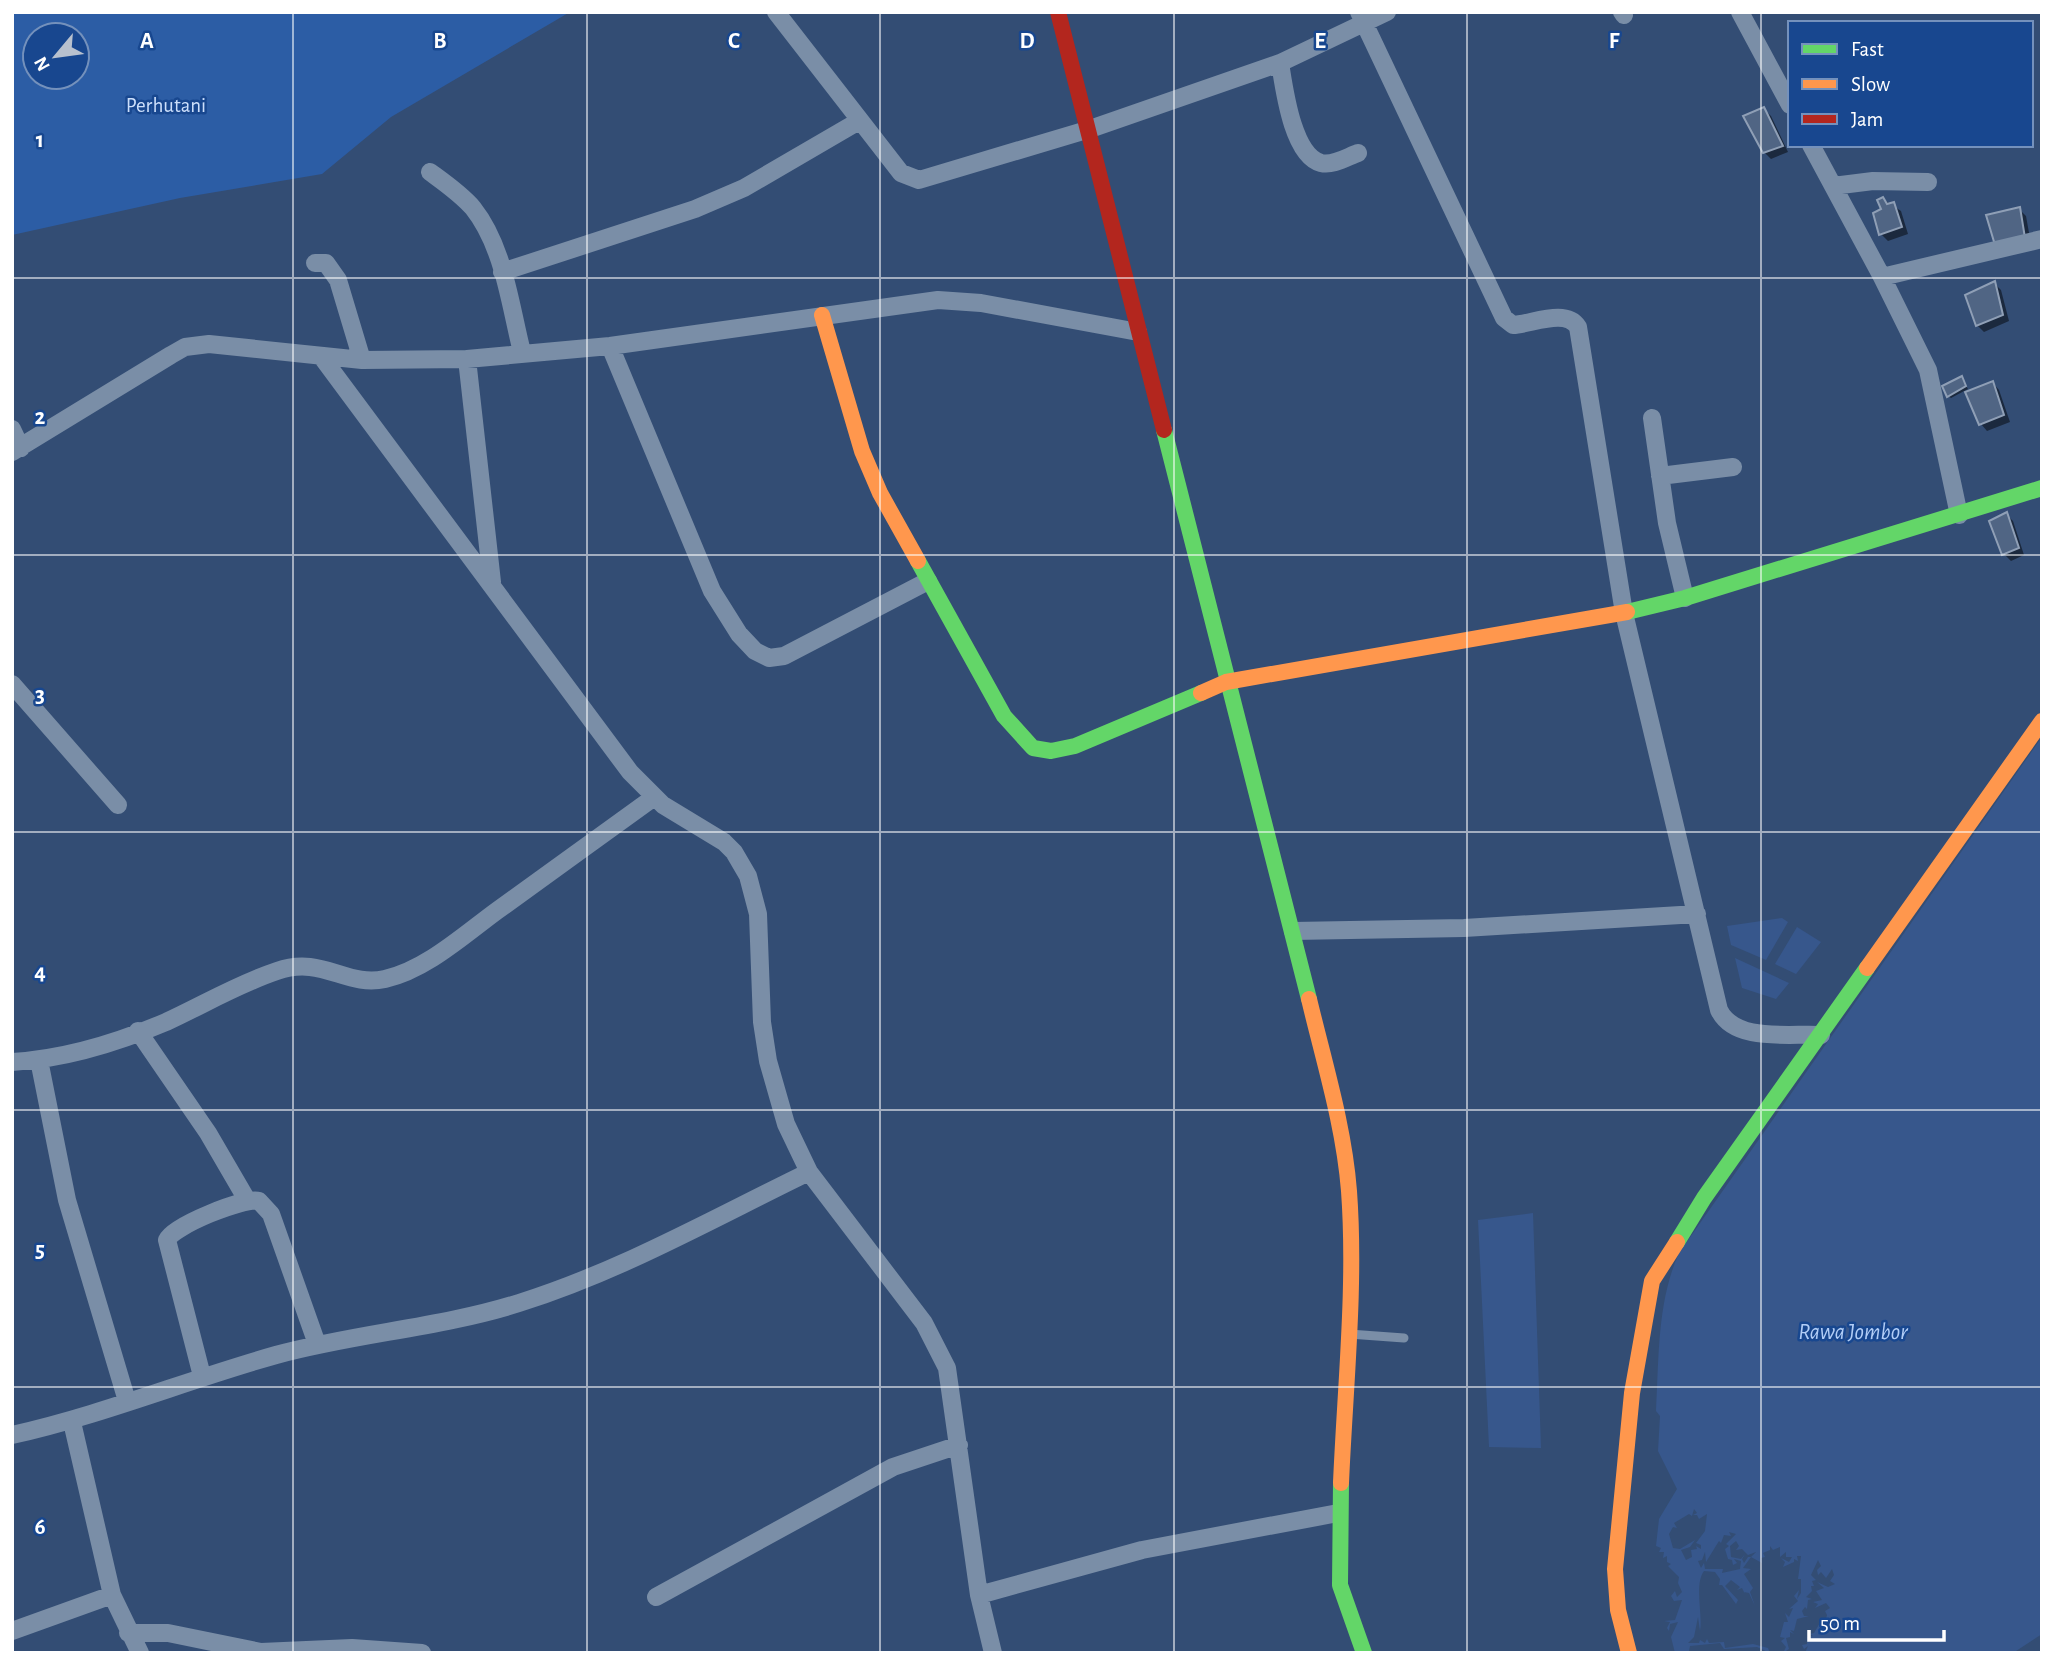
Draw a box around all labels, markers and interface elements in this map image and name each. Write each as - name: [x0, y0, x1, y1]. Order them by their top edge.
- north arrow: [21, 21, 91, 91]
- legend: [1788, 21, 2033, 147]
- text: A: [140, 30, 154, 53]
- text: B: [433, 30, 447, 53]
- text: C: [728, 30, 740, 53]
- text: D: [1019, 30, 1035, 53]
- text: E: [1314, 30, 1326, 53]
- text: F: [1609, 30, 1620, 53]
- text: Fast: [1851, 39, 1884, 60]
- text: N: [31, 53, 54, 74]
- text: Slow: [1851, 74, 1890, 95]
- park label: Perhutani: [126, 95, 206, 116]
- text: Jam: [1851, 109, 1883, 130]
- text: 1: [36, 129, 44, 152]
- text: 2: [35, 406, 46, 429]
- text: 3: [35, 684, 45, 707]
- text: 4: [34, 961, 46, 984]
- text: 5: [35, 1239, 45, 1262]
- water label: Rawa Jombor: [1798, 1321, 1908, 1344]
- text: 6: [34, 1516, 46, 1539]
- scale bar: [1809, 1598, 1944, 1642]
- text: 50 m: [1820, 1613, 1860, 1634]

